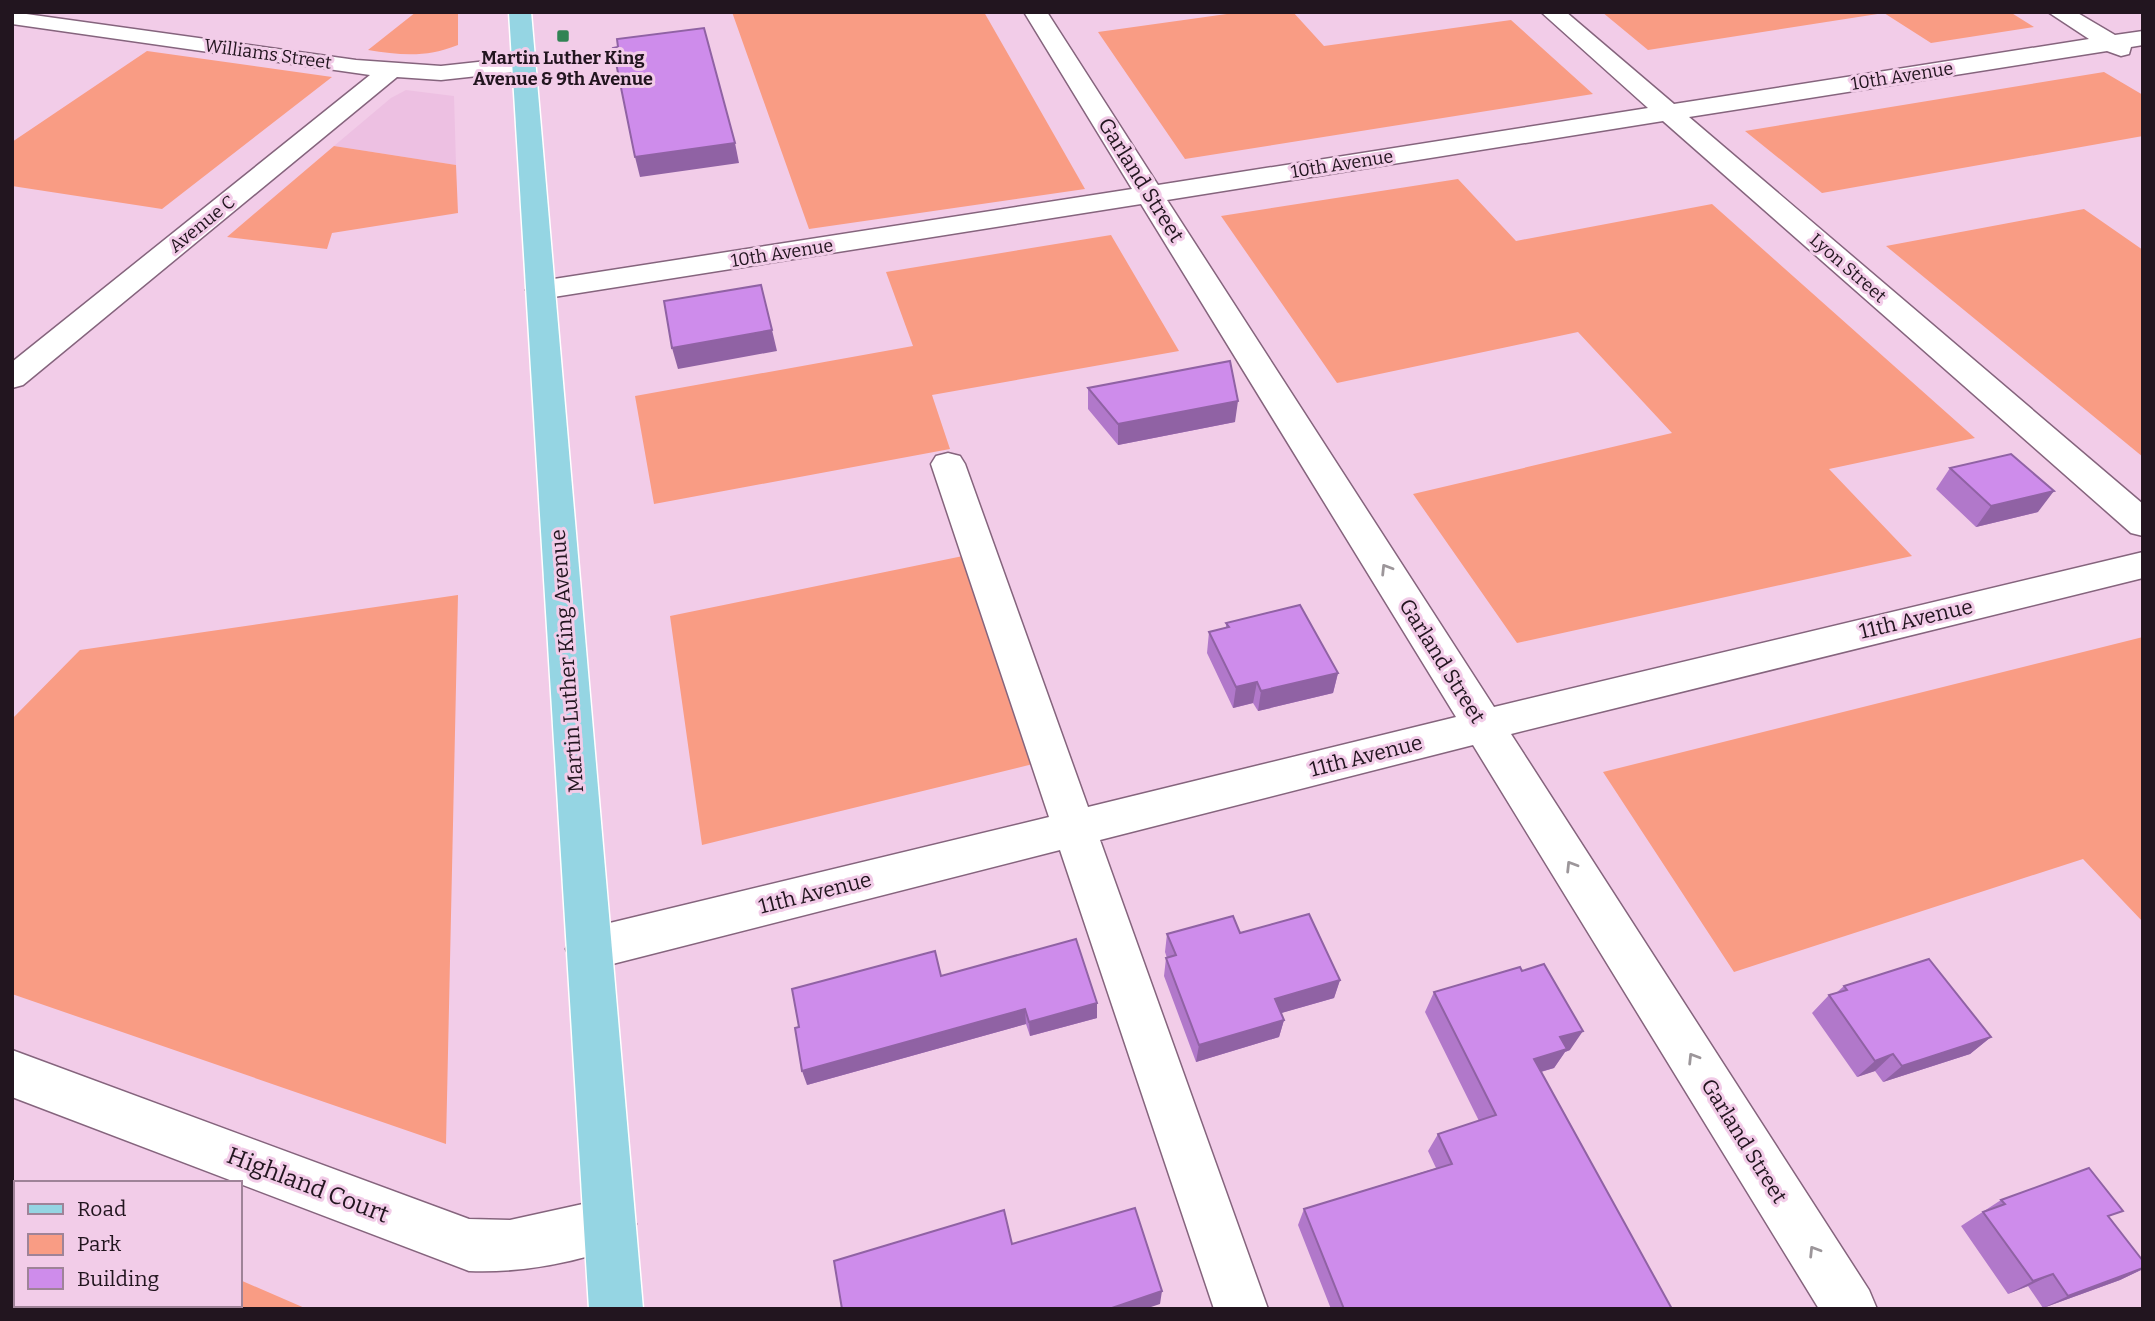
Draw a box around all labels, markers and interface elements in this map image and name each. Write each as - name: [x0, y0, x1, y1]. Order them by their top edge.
- marker: Martin Luther King Avenue & 9th Avenue: [555, 28, 571, 44]
- street label: Williams Street: [203, 34, 334, 74]
- place label: Martin Luther King Avenue & 9th Avenue: [473, 47, 653, 90]
- street label: 10th Avenue: [1849, 57, 1955, 95]
- street label: Garland Street: [1092, 113, 1190, 247]
- street label: 10th Avenue: [1289, 145, 1395, 183]
- street label: Avenue C: [165, 191, 239, 257]
- street label: Lyon Street: [1805, 229, 1891, 308]
- street label: 10th Avenue: [729, 234, 835, 272]
- street label: Martin Luther King Avenue: [545, 528, 589, 794]
- one-way arrow: [1381, 564, 1394, 577]
- street label: 11th Avenue: [1857, 593, 1975, 645]
- street label: Garland Street: [1393, 594, 1491, 728]
- street label: 11th Avenue: [1307, 729, 1425, 783]
- one-way arrow: [1567, 861, 1580, 874]
- street label: 11th Avenue: [756, 866, 874, 920]
- one-way arrow: [1688, 1053, 1701, 1066]
- street label: Garland Street: [1695, 1074, 1793, 1208]
- street label: Highland Court: [223, 1141, 393, 1229]
- legend: [14, 1181, 242, 1307]
- text: Road: [77, 1196, 126, 1222]
- text: Park: [77, 1231, 121, 1257]
- one-way arrow: [1809, 1246, 1822, 1259]
- text: Building: [77, 1266, 160, 1292]

